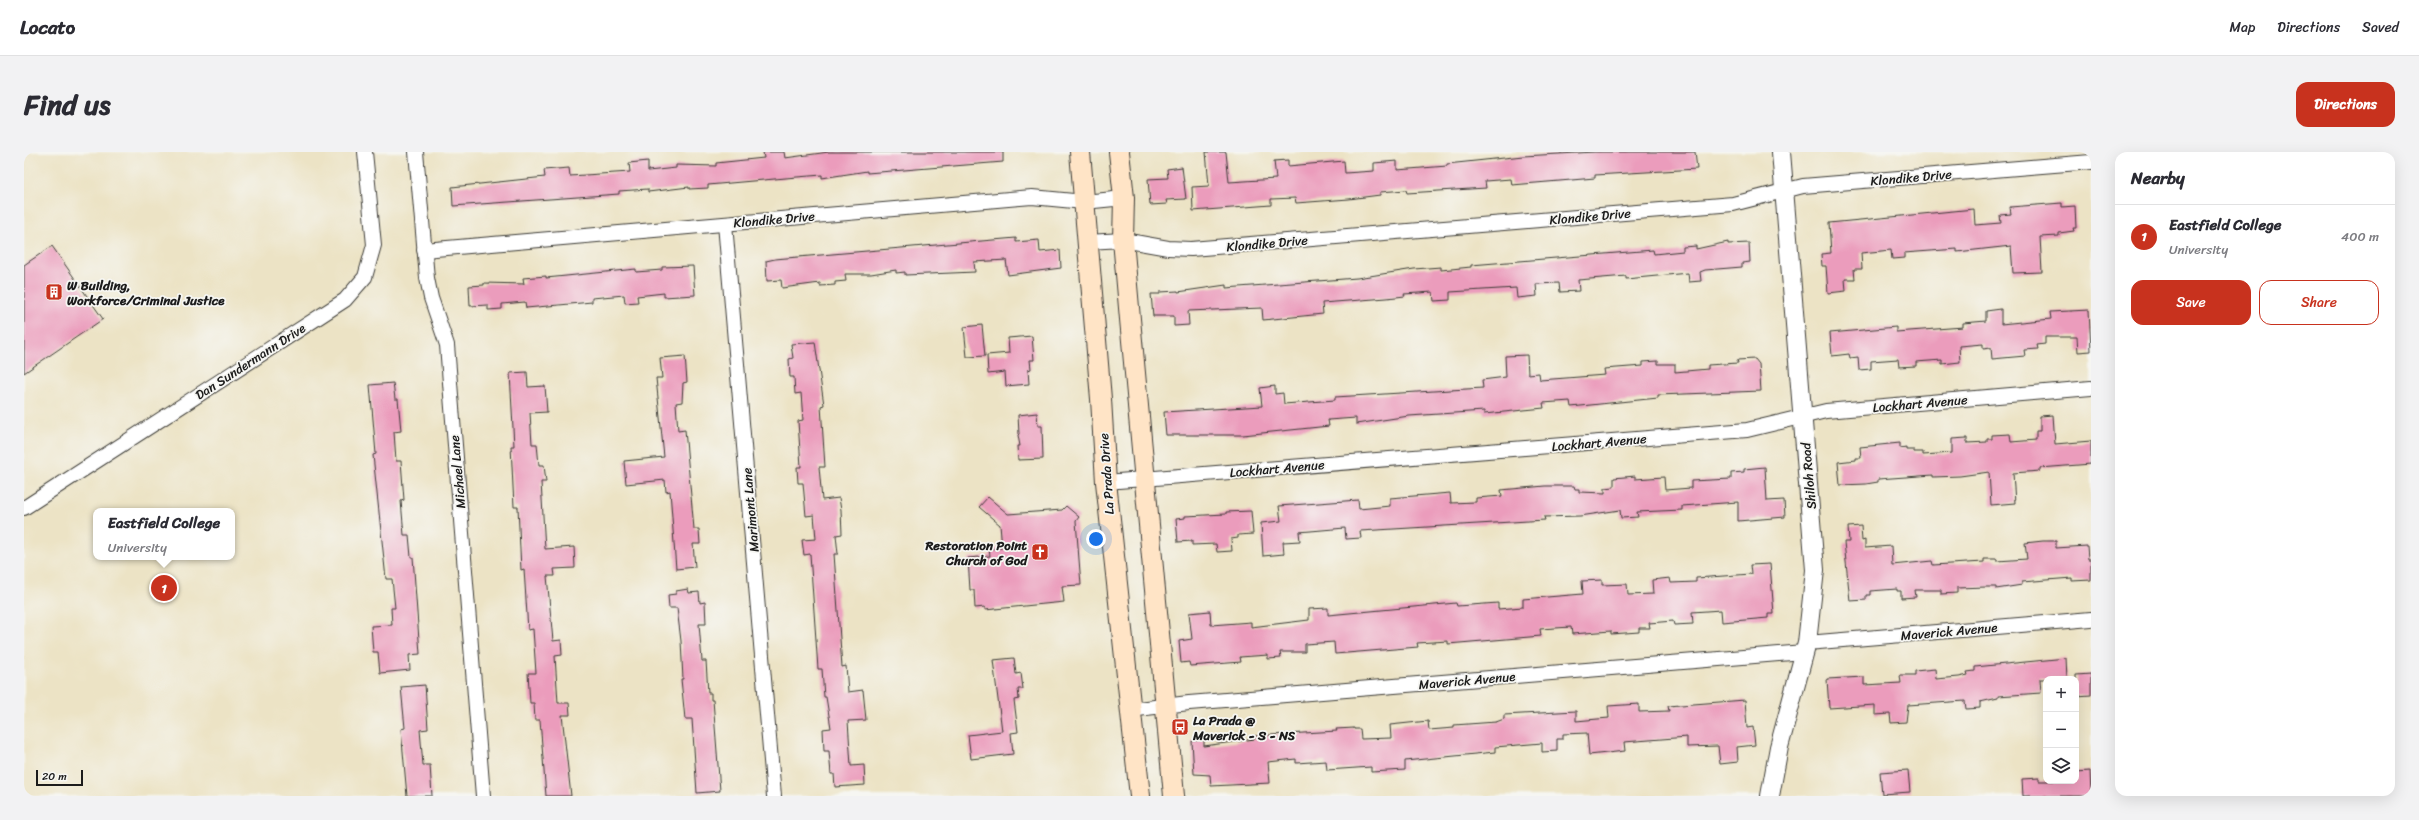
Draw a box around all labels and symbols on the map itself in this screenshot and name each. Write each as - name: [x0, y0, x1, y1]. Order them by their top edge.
- street label: Klondike Drive: [1869, 162, 1953, 193]
- street label: Klondike Drive: [1548, 201, 1632, 232]
- street label: Klondike Drive: [732, 204, 816, 235]
- street label: Klondike Drive: [1225, 228, 1309, 259]
- place label: W Building, Workforce/Criminal Justice: [67, 274, 225, 312]
- building icon: W Building, Workforce/Criminal Justice: [44, 282, 64, 302]
- street label: Dan Sundermann Drive: [190, 317, 310, 406]
- street label: Lockhart Avenue: [1872, 388, 1969, 419]
- street label: Lockhart Avenue: [1551, 427, 1648, 458]
- street label: La Prada Drive: [1092, 432, 1121, 515]
- street label: Michael Lane: [443, 434, 472, 510]
- street label: Shiloh Road: [1794, 441, 1823, 510]
- street label: Lockhart Avenue: [1229, 453, 1326, 484]
- street label: Marimont Lane: [735, 466, 766, 553]
- your location: [1086, 529, 1106, 549]
- place label: Restoration Point Church of God: [924, 534, 1028, 572]
- church icon: Restoration Point Church of God: [1030, 542, 1050, 562]
- pin: 1: [151, 573, 177, 603]
- street label: Maverick Avenue: [1900, 616, 1998, 647]
- street label: Maverick Avenue: [1418, 665, 1516, 696]
- place label: La Prada @ Maverick - S - NS: [1192, 709, 1296, 747]
- bus stop icon: La Prada @ Maverick - S - NS: [1170, 717, 1190, 737]
- scale bar: [36, 768, 83, 787]

